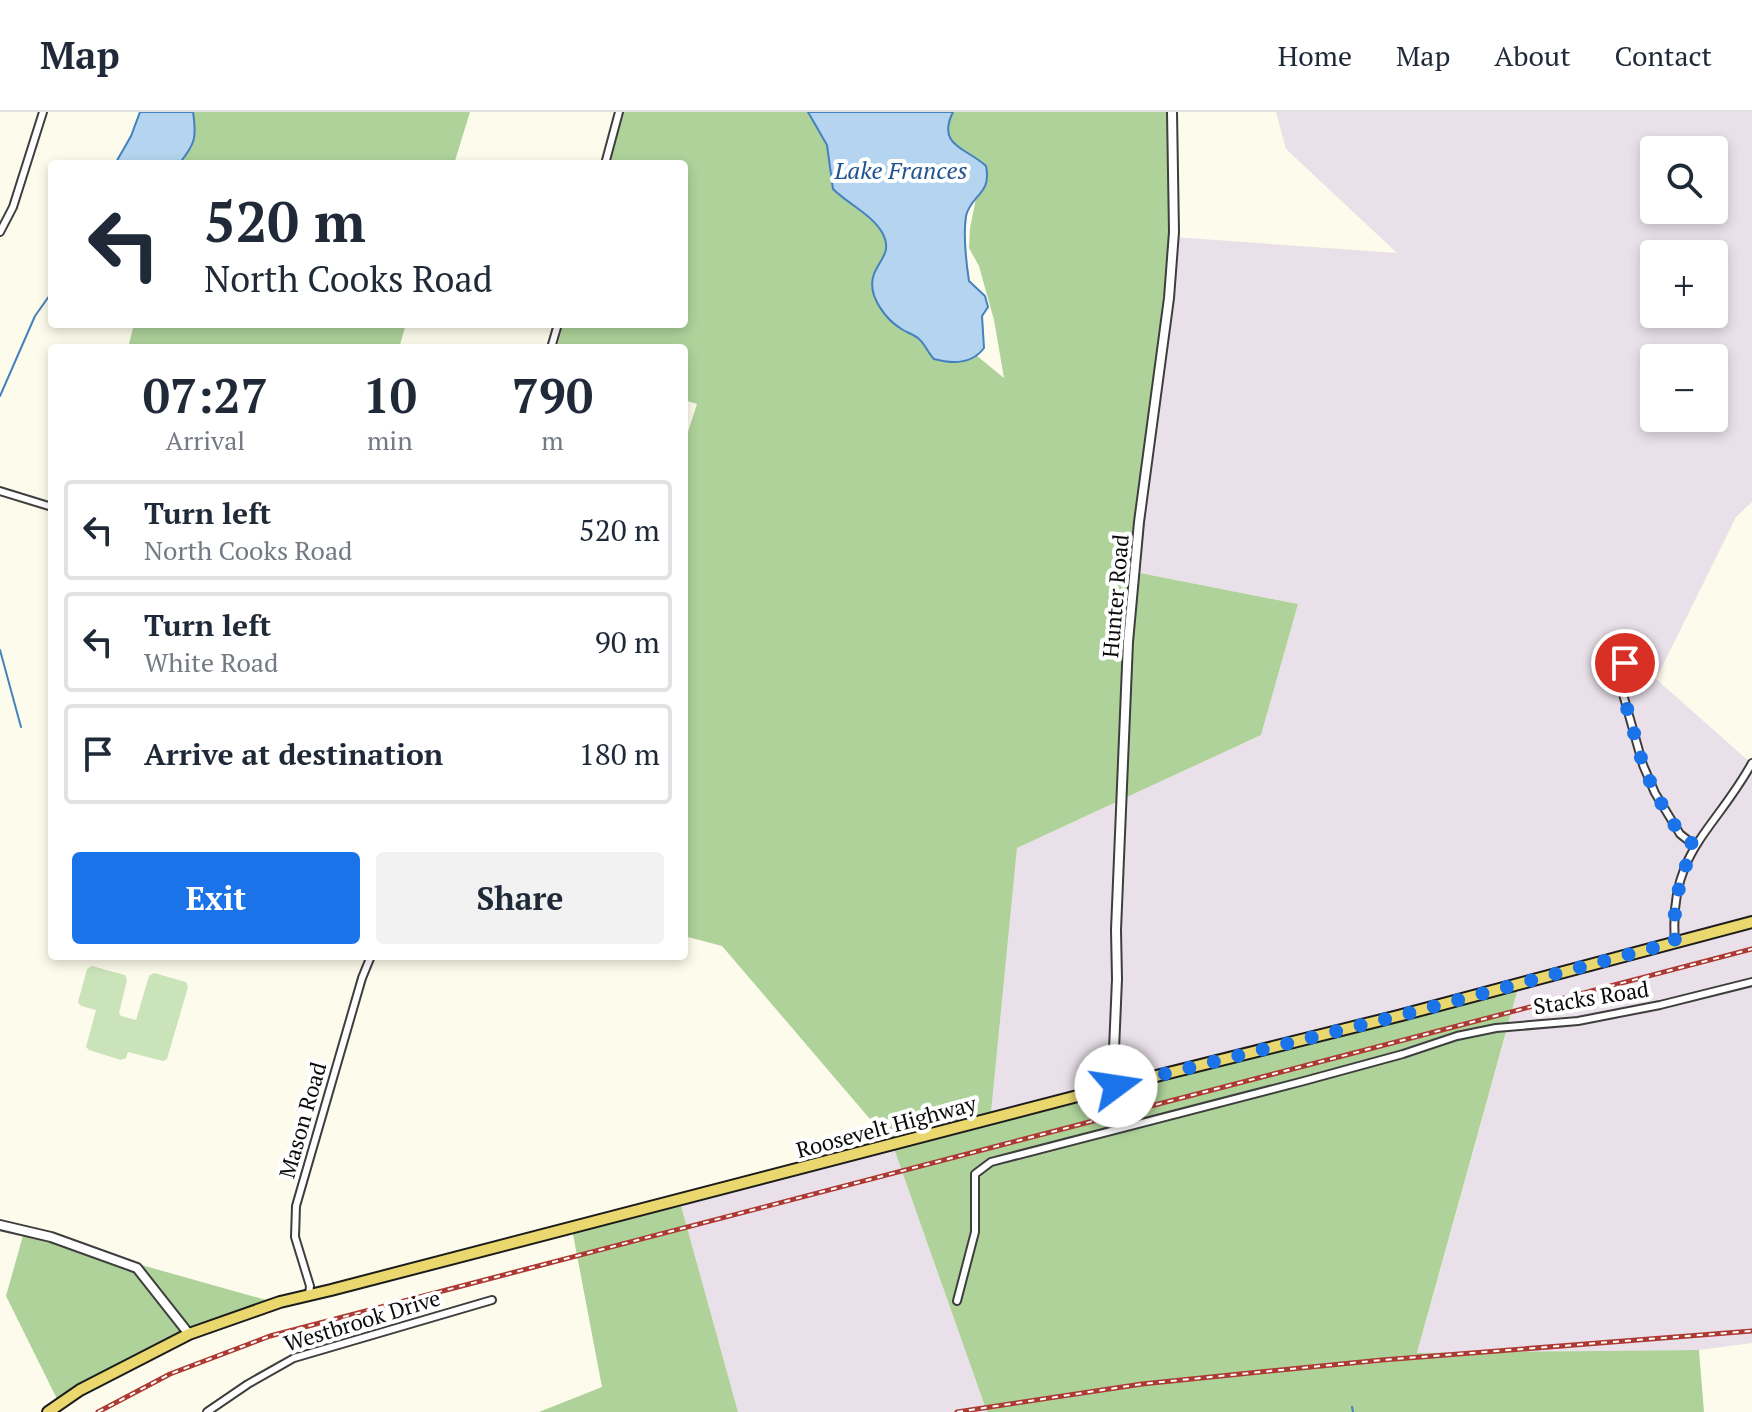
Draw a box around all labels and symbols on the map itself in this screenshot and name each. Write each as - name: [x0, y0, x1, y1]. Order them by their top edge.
- water label: Lake Frances: [833, 154, 968, 186]
- street label: Hunter Road: [1095, 533, 1135, 659]
- pin: [1591, 629, 1659, 697]
- street label: Stacks Road: [1531, 974, 1651, 1020]
- position arrow: [1074, 1044, 1158, 1128]
- street label: Mason Road: [272, 1059, 332, 1181]
- street label: Roosevelt Highway: [793, 1088, 980, 1164]
- street label: Westbrook Drive: [280, 1282, 444, 1358]

